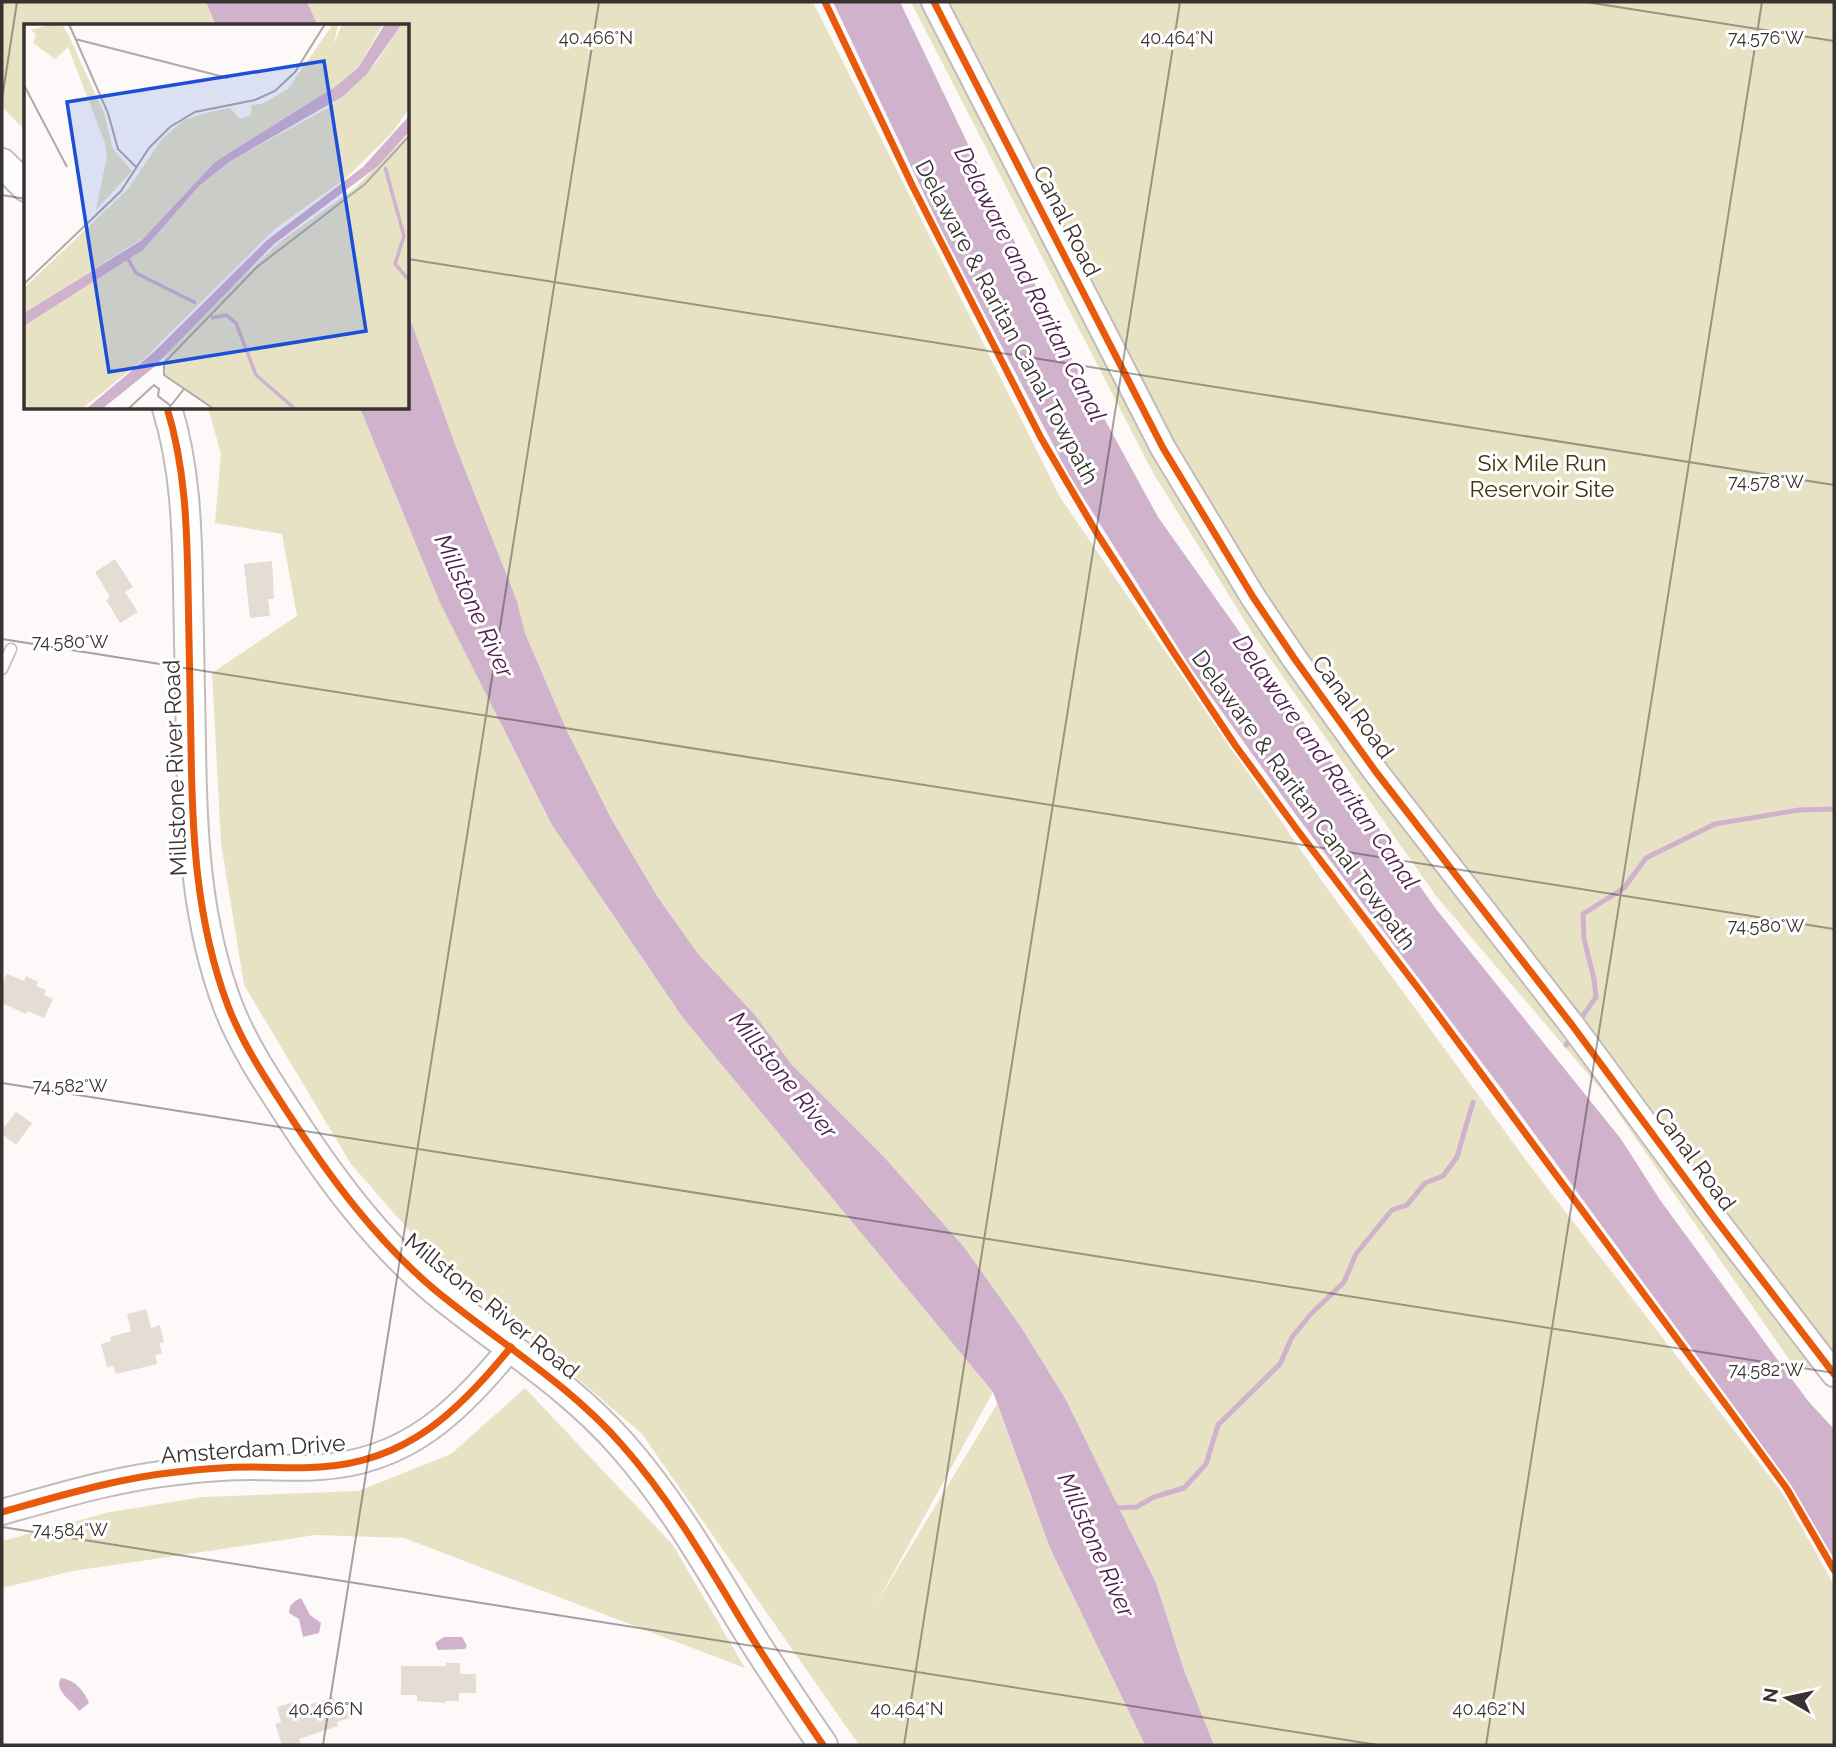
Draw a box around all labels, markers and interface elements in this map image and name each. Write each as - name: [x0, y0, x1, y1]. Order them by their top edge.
- inset map: [24, 24, 410, 410]
- text: 40.466°N: [559, 27, 633, 48]
- text: 40.464°N: [1140, 27, 1214, 48]
- text: 74.576°W: [1728, 27, 1804, 48]
- water label: Delaware and Raritan Canal: [948, 141, 1113, 426]
- street label: Delaware & Raritan Canal Towpath: [910, 155, 1105, 489]
- street label: Canal Road: [1028, 161, 1107, 281]
- park label: Six Mile Run Reservoir Site: [1470, 449, 1614, 502]
- text: 74.578°W: [1728, 471, 1804, 492]
- water label: Millstone River: [428, 529, 521, 683]
- water label: Delaware and Raritan Canal: [1227, 628, 1426, 895]
- text: 74.580°W: [32, 631, 109, 652]
- street label: Delaware & Raritan Canal Towpath: [1187, 645, 1422, 955]
- street label: Canal Road: [1307, 650, 1400, 764]
- street label: Millstone River Road: [157, 659, 192, 877]
- text: 74.580°W: [1728, 915, 1805, 936]
- water label: Millstone River: [723, 1005, 844, 1145]
- text: 74.582°W: [32, 1075, 108, 1096]
- street label: Canal Road: [1649, 1102, 1742, 1216]
- street label: Millstone River Road: [400, 1227, 585, 1384]
- text: 74.582°W: [1728, 1359, 1804, 1380]
- street label: Amsterdam Drive: [160, 1429, 346, 1468]
- water label: Millstone River: [1052, 1468, 1142, 1622]
- text: 74.584°W: [32, 1519, 108, 1540]
- north arrow: [1752, 1663, 1822, 1733]
- text: N: [1758, 1686, 1782, 1704]
- text: 40.466°N: [289, 1698, 363, 1719]
- text: 40.464°N: [870, 1698, 944, 1719]
- text: 40.462°N: [1453, 1698, 1525, 1719]

